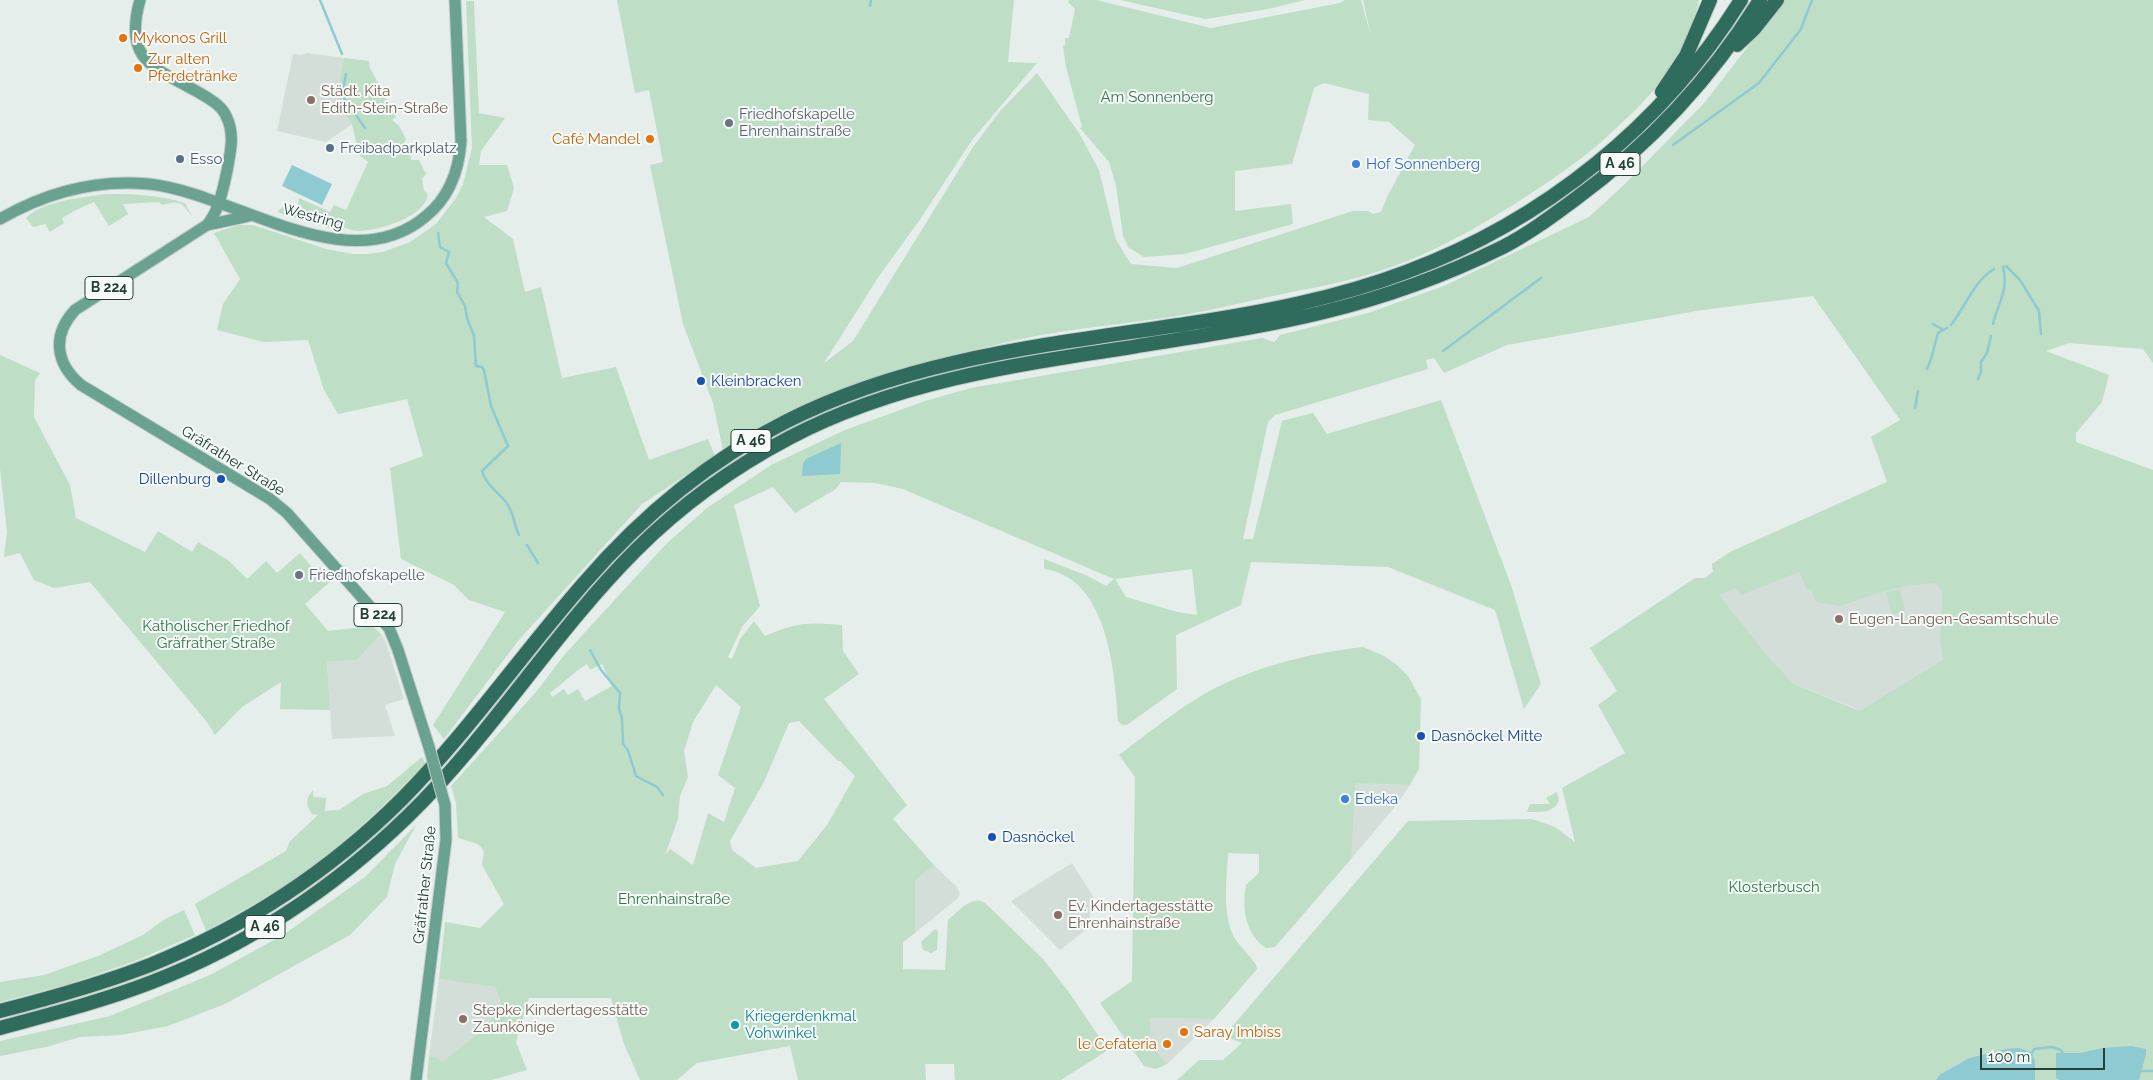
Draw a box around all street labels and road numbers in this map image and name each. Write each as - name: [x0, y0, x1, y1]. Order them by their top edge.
- road number: A 46: [1600, 152, 1640, 175]
- street label: Westring: [281, 200, 345, 234]
- road number: B 224: [85, 276, 133, 300]
- street label: Gräfrather Straße: [178, 422, 288, 500]
- road number: A 46: [731, 430, 771, 452]
- road number: B 224: [354, 604, 402, 626]
- street label: Gräfrather Straße: [410, 825, 440, 945]
- road number: A 46: [245, 916, 285, 939]

